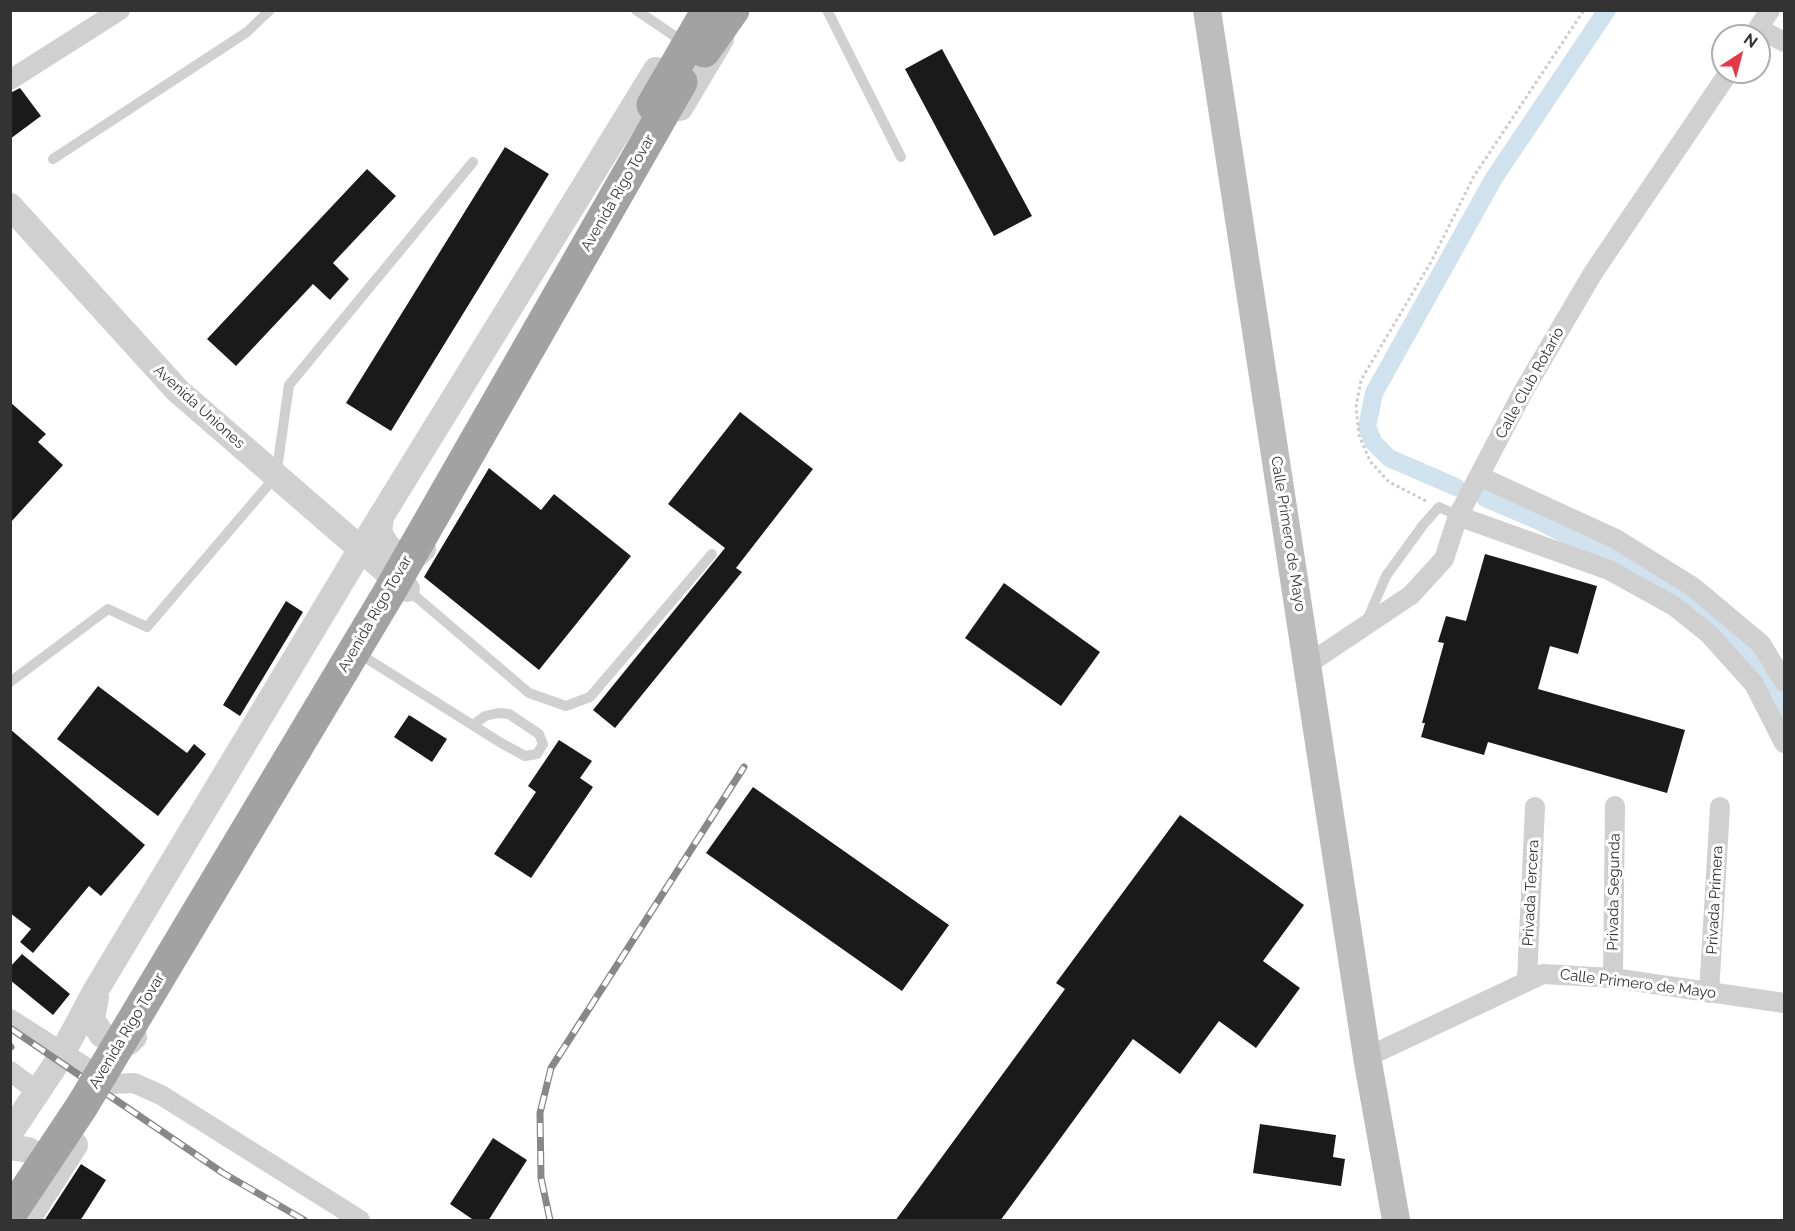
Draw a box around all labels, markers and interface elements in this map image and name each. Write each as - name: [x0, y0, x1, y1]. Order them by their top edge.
- north arrow: [1711, 24, 1771, 84]
- text: N: [1740, 29, 1761, 52]
- street label: Avenida Rigo Tovar: [577, 131, 659, 255]
- street label: Calle Club Rotario: [1492, 324, 1568, 442]
- street label: Avenida Uniones: [150, 361, 248, 453]
- street label: Calle Primero de Mayo: [1267, 455, 1309, 613]
- street label: Avenida Rigo Tovar: [334, 552, 416, 676]
- street label: Privada Segunda: [1604, 833, 1624, 951]
- street label: Privada Tercera: [1519, 839, 1543, 947]
- street label: Privada Primera: [1703, 845, 1727, 955]
- street label: Calle Primero de Mayo: [1559, 965, 1717, 1003]
- street label: Avenida Rigo Tovar: [85, 970, 169, 1092]

